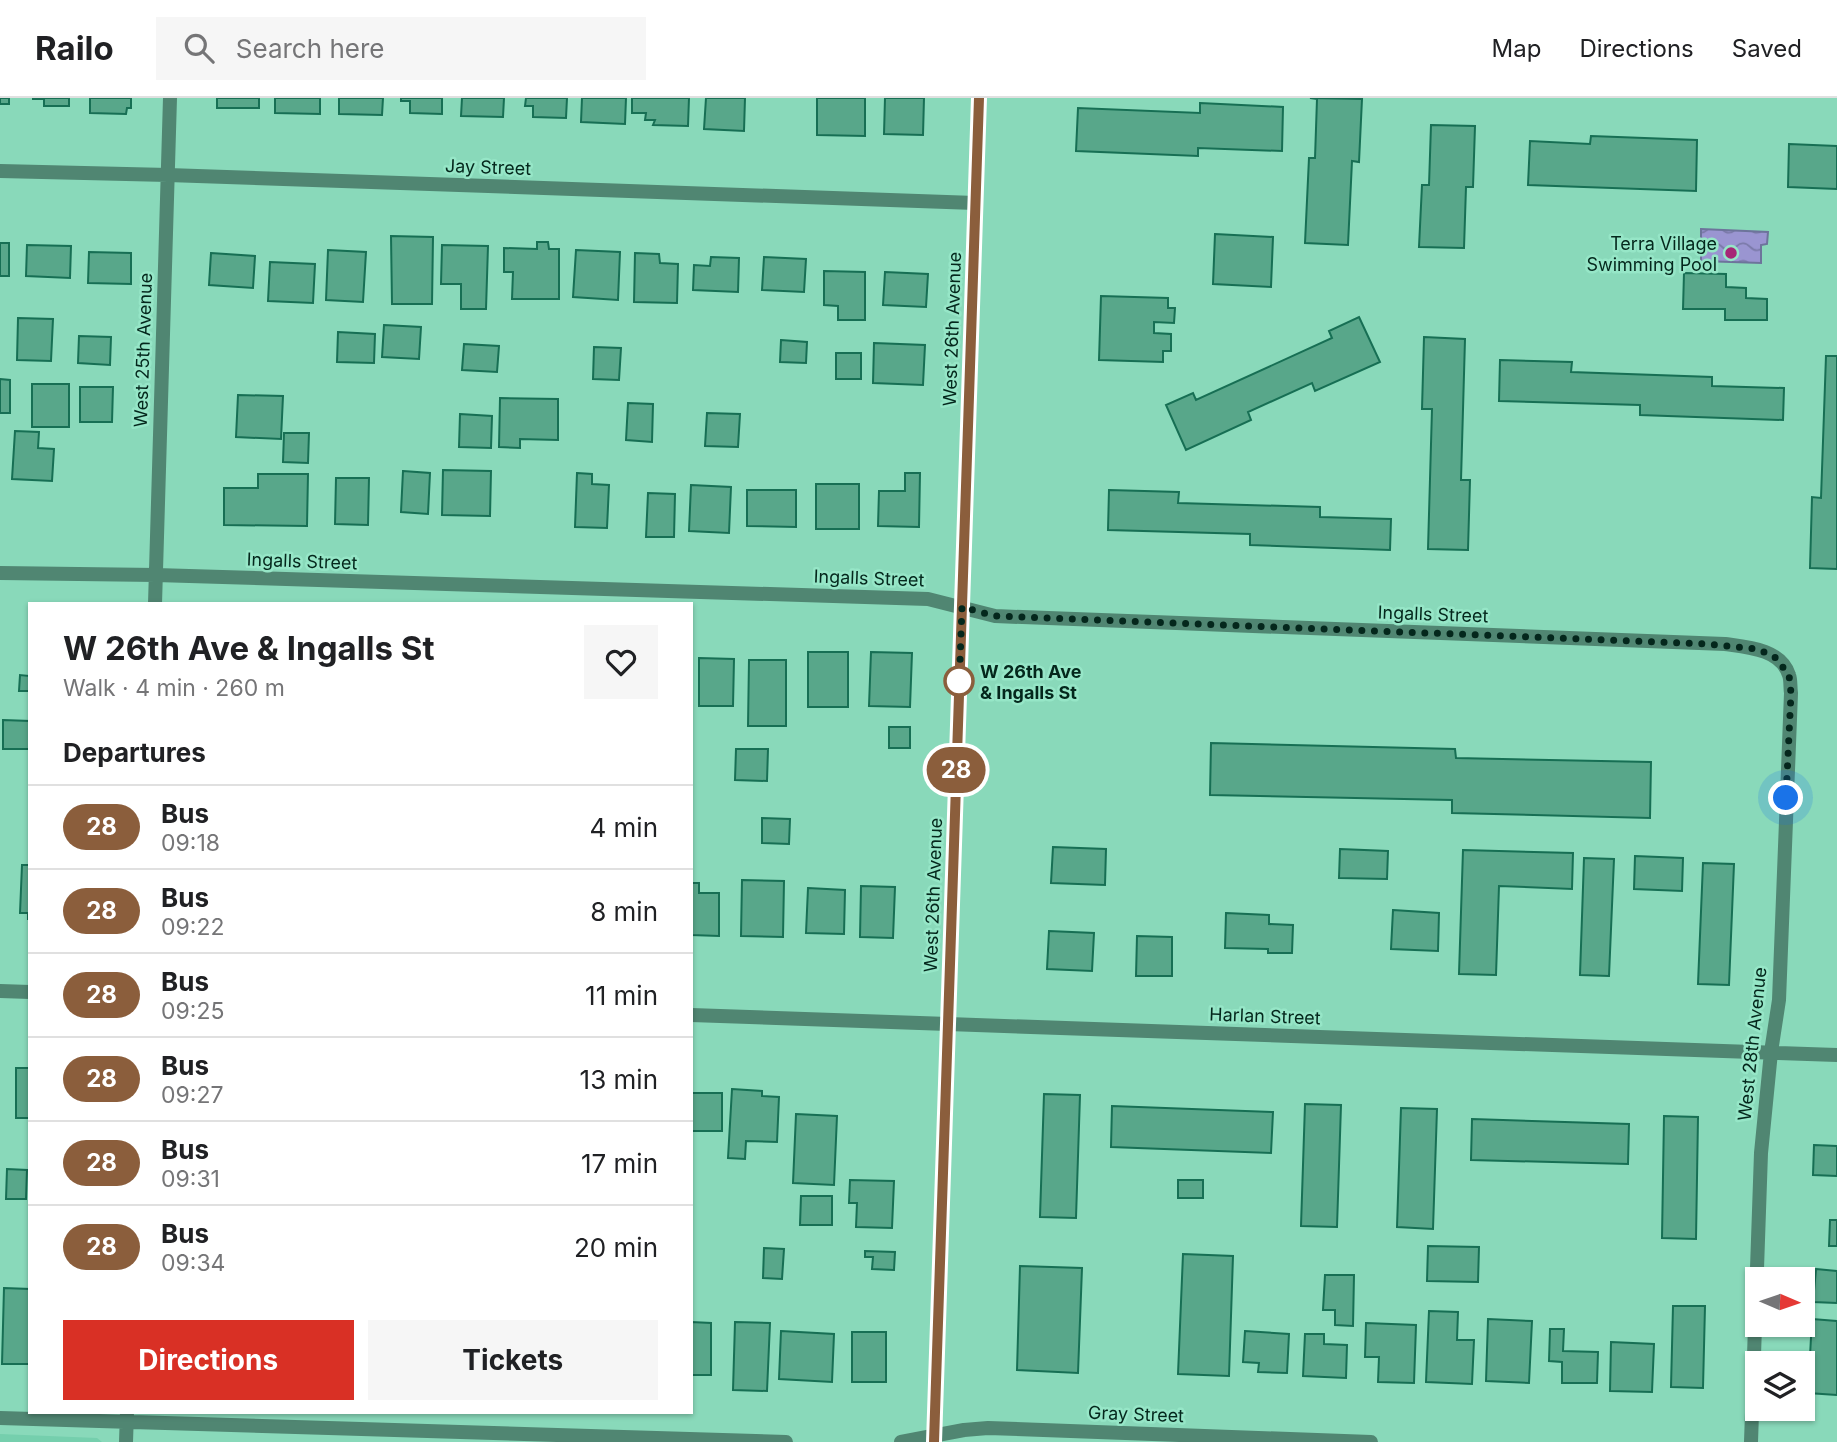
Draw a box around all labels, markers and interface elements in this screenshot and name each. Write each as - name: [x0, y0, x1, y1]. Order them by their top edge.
- search box: [156, 17, 646, 80]
- text: Railo: [35, 28, 114, 68]
- icon: search: [180, 29, 218, 67]
- text: Search here: [236, 33, 384, 64]
- text: Map: [1492, 34, 1541, 63]
- text: Directions: [1579, 34, 1694, 63]
- text: Saved: [1732, 34, 1802, 63]
- street label: Jay Street: [445, 155, 531, 179]
- place label: Terra Village Swimming Pool: [1586, 233, 1717, 275]
- marker: Terra Village Swimming Pool: [1723, 245, 1739, 261]
- street label: West 26th Avenue: [939, 251, 965, 407]
- street label: West 25th Avenue: [130, 272, 156, 428]
- street label: Ingalls Street: [246, 549, 358, 573]
- street label: Ingalls Street: [813, 566, 925, 590]
- street label: Ingalls Street: [1377, 602, 1489, 626]
- button: heart: [584, 625, 658, 699]
- text: W 26th Ave & Ingalls St: [63, 628, 435, 668]
- place label: W 26th Ave & Ingalls St: [980, 661, 1082, 703]
- marker: W 26th Ave & Ingalls St: [944, 666, 974, 696]
- text: Walk · 4 min · 260 m: [63, 674, 285, 702]
- text: Departures: [63, 737, 206, 768]
- line badge: 28: [925, 747, 988, 793]
- text: 28: [941, 755, 971, 784]
- your location: [1768, 780, 1803, 815]
- text: Bus: [161, 798, 209, 829]
- text: 28: [86, 812, 117, 841]
- text: 4 min: [589, 812, 658, 843]
- street label: West 26th Avenue: [920, 817, 946, 973]
- text: 09:18: [161, 829, 220, 857]
- text: Bus: [161, 882, 209, 913]
- text: 28: [86, 896, 117, 925]
- text: 8 min: [590, 896, 658, 927]
- text: 09:22: [161, 913, 224, 941]
- text: Bus: [161, 966, 209, 997]
- street label: West 28th Avenue: [1733, 966, 1771, 1122]
- text: 28: [86, 980, 117, 1009]
- text: 11 min: [585, 980, 658, 1011]
- text: 09:25: [161, 997, 224, 1025]
- street label: Harlan Street: [1209, 1004, 1321, 1028]
- text: Bus: [161, 1050, 209, 1081]
- text: 28: [86, 1064, 117, 1093]
- text: 13 min: [580, 1064, 658, 1095]
- text: 09:27: [161, 1081, 223, 1109]
- text: Bus: [161, 1134, 209, 1165]
- text: 28: [86, 1148, 117, 1177]
- text: 17 min: [581, 1148, 658, 1179]
- text: 09:31: [161, 1165, 220, 1193]
- text: Bus: [161, 1218, 209, 1249]
- text: 28: [86, 1232, 117, 1261]
- text: 20 min: [574, 1232, 658, 1263]
- text: 09:34: [161, 1249, 225, 1277]
- north arrow: [1745, 1267, 1815, 1337]
- map controls: [1745, 1267, 1815, 1421]
- button: Directions: [63, 1320, 354, 1400]
- button: Tickets: [368, 1320, 658, 1400]
- button: layers: [1745, 1351, 1815, 1421]
- street label: Gray Street: [1088, 1402, 1184, 1426]

